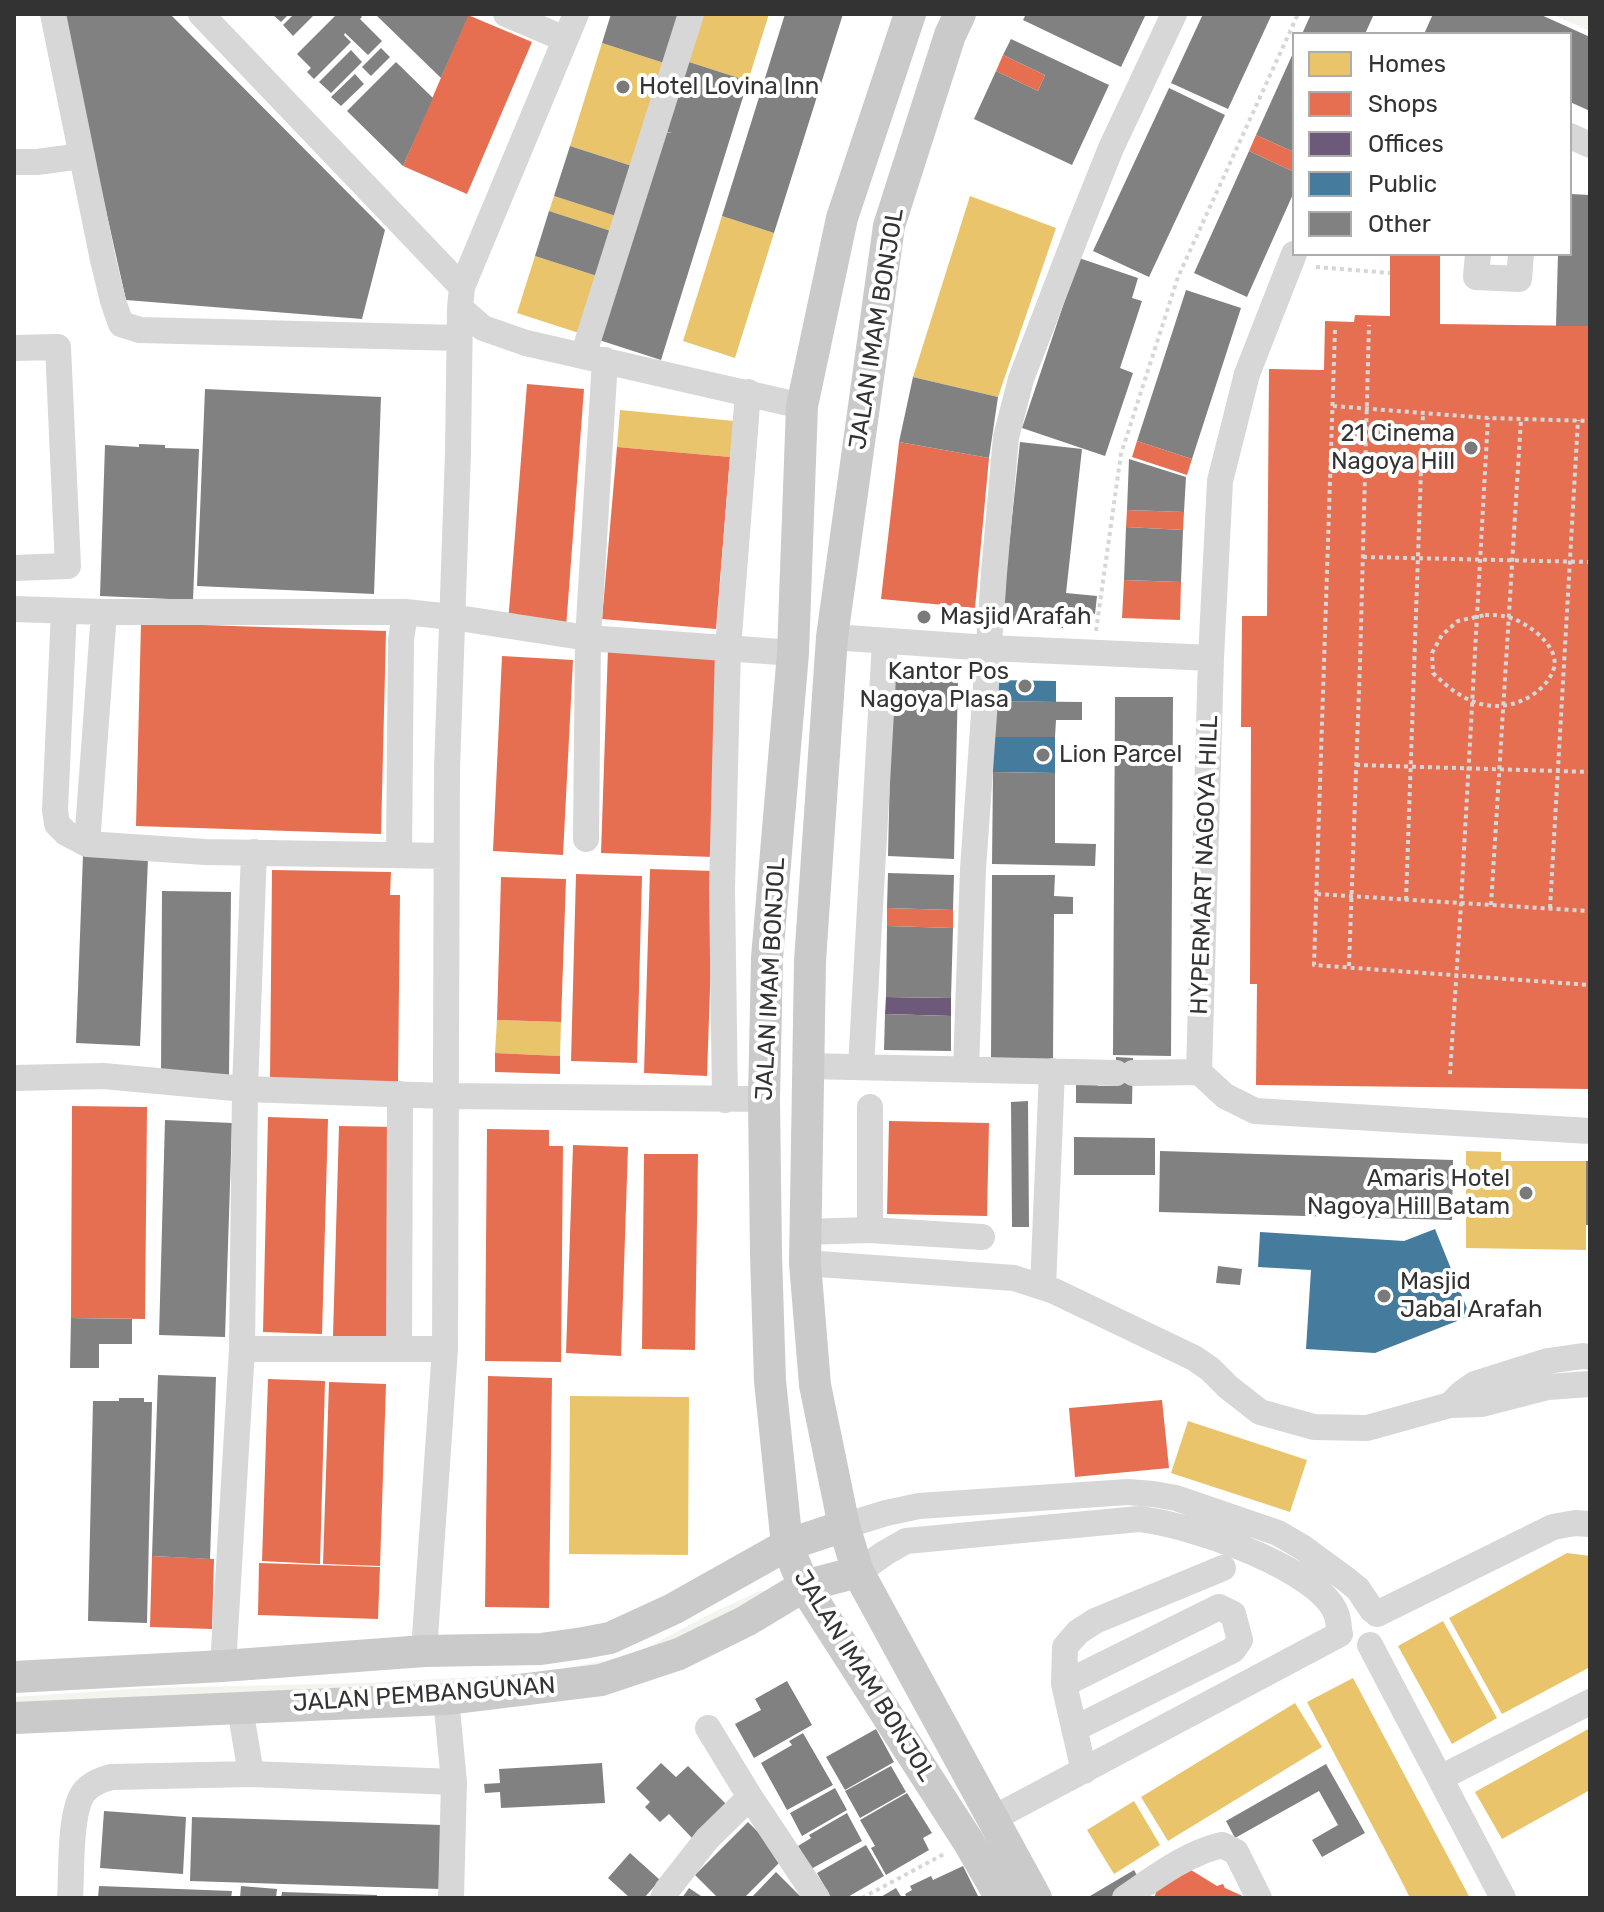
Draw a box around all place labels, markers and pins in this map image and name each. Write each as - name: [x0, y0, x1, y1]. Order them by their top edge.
- place label: Hotel Lovina Inn: [639, 73, 819, 101]
- marker: Hotel Lovina Inn: [614, 78, 632, 96]
- place label: 21 Cinema Nagoya Hill: [1331, 420, 1455, 476]
- marker: 21 Cinema Nagoya Hill: [1462, 439, 1480, 457]
- place label: Masjid Arafah: [940, 603, 1092, 631]
- marker: Masjid Arafah: [915, 608, 933, 626]
- place label: Kantor Pos Nagoya Plasa: [860, 658, 1009, 714]
- marker: Kantor Pos Nagoya Plasa: [1016, 677, 1034, 695]
- place label: Lion Parcel: [1059, 741, 1182, 769]
- marker: Lion Parcel: [1034, 746, 1052, 764]
- place label: Amaris Hotel Nagoya Hill Batam: [1307, 1165, 1510, 1221]
- marker: Amaris Hotel Nagoya Hill Batam: [1517, 1184, 1535, 1202]
- place label: Masjid Jabal Arafah: [1400, 1268, 1543, 1324]
- marker: Masjid Jabal Arafah: [1375, 1287, 1393, 1305]

